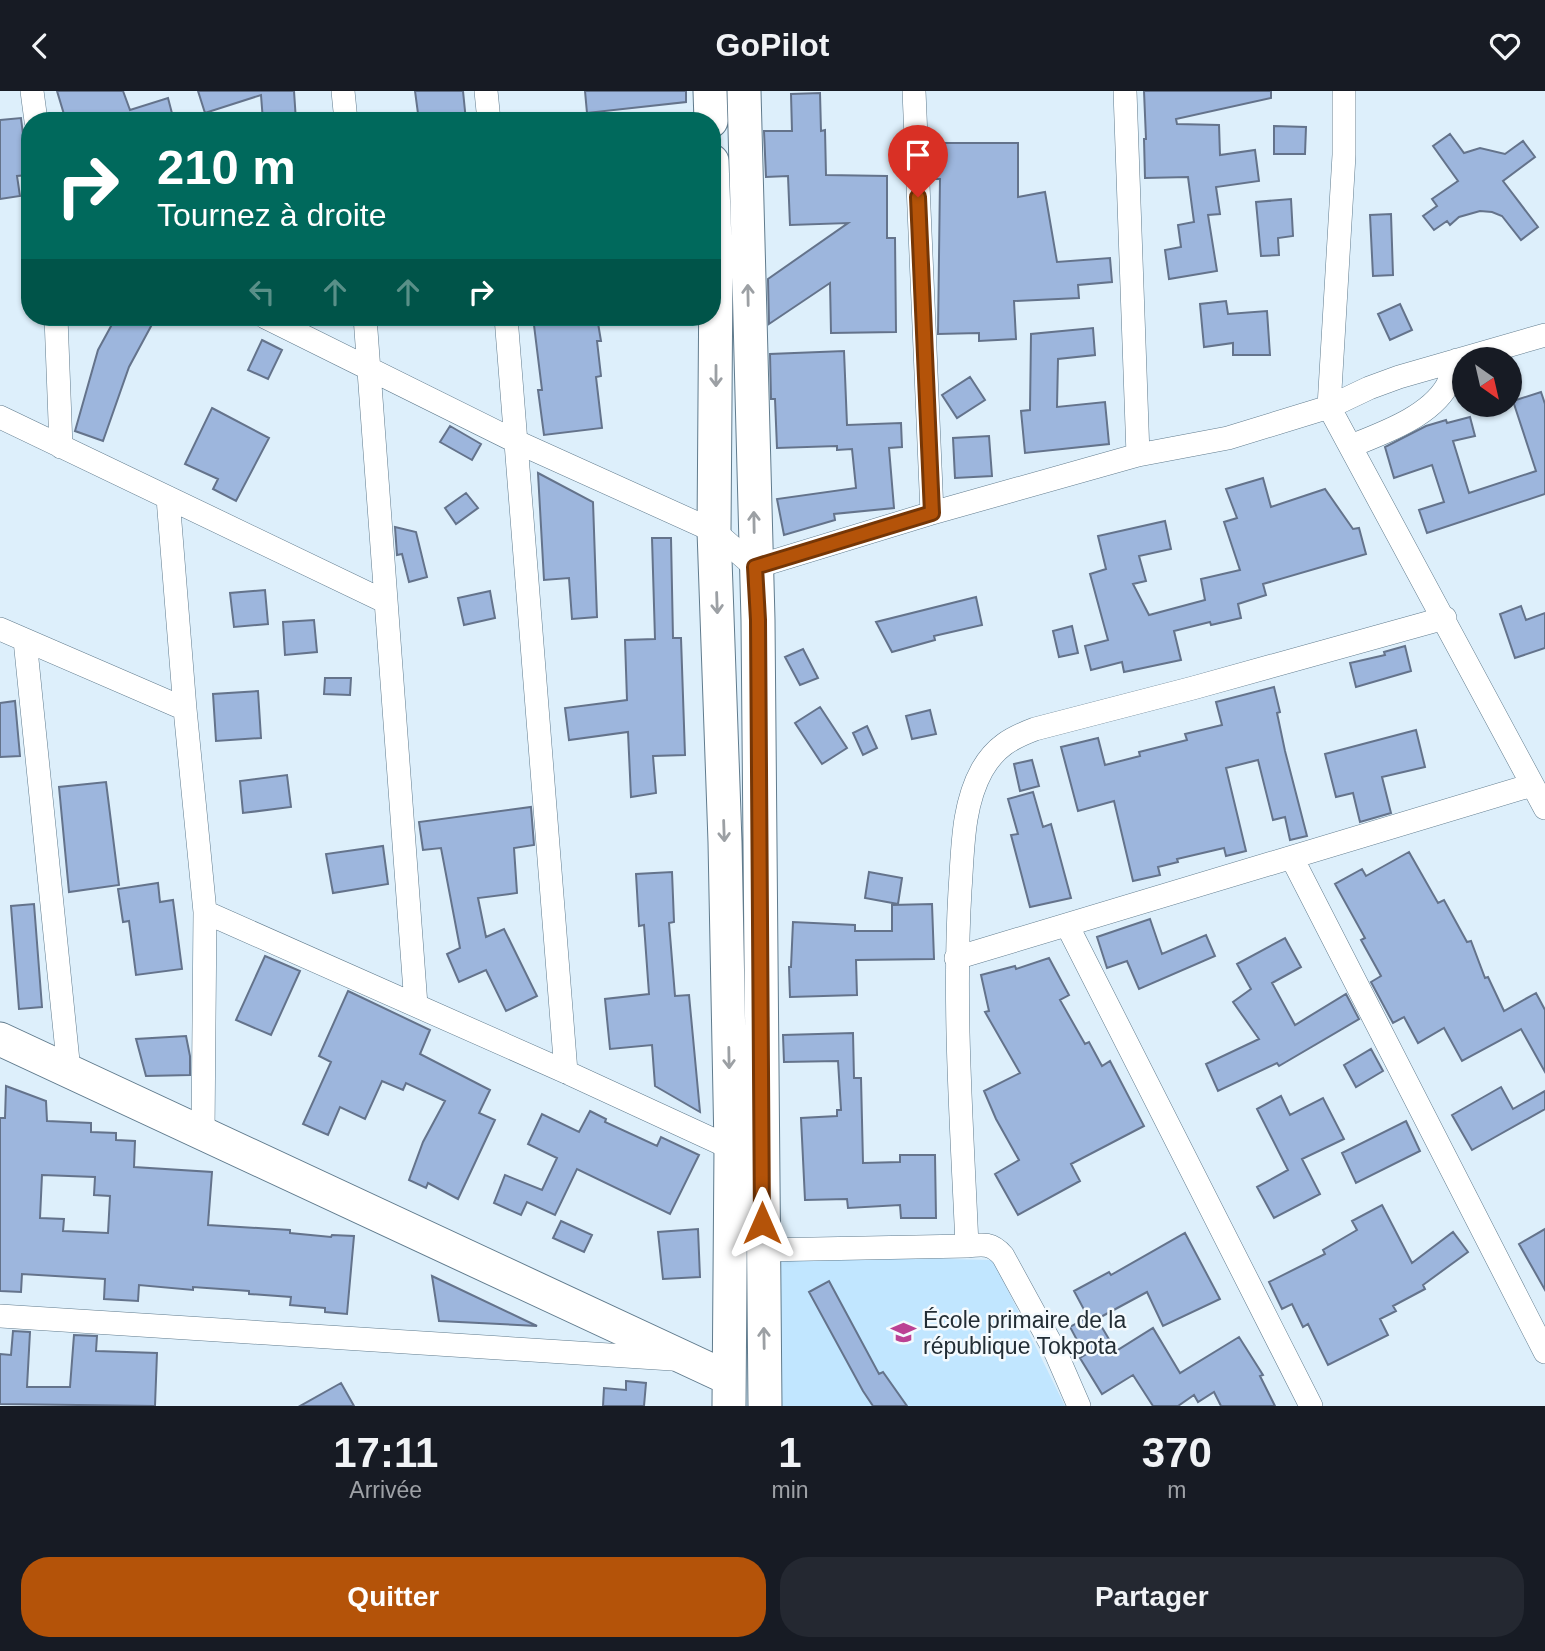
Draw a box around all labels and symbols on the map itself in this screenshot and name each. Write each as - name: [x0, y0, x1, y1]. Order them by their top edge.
- pin: [888, 125, 948, 197]
- one-way arrow: [742, 284, 755, 307]
- north arrow: [1452, 347, 1522, 417]
- one-way arrow: [709, 364, 723, 387]
- one-way arrow: [747, 511, 760, 534]
- one-way arrow: [710, 592, 723, 615]
- one-way arrow: [718, 819, 731, 842]
- one-way arrow: [722, 1046, 736, 1069]
- position arrow: [725, 1186, 799, 1260]
- place label: École primaire de la république Tokpota: [923, 1307, 1126, 1359]
- school or university icon: École primaire de la république Tokpota: [889, 1319, 917, 1347]
- one-way arrow: [757, 1327, 771, 1350]

